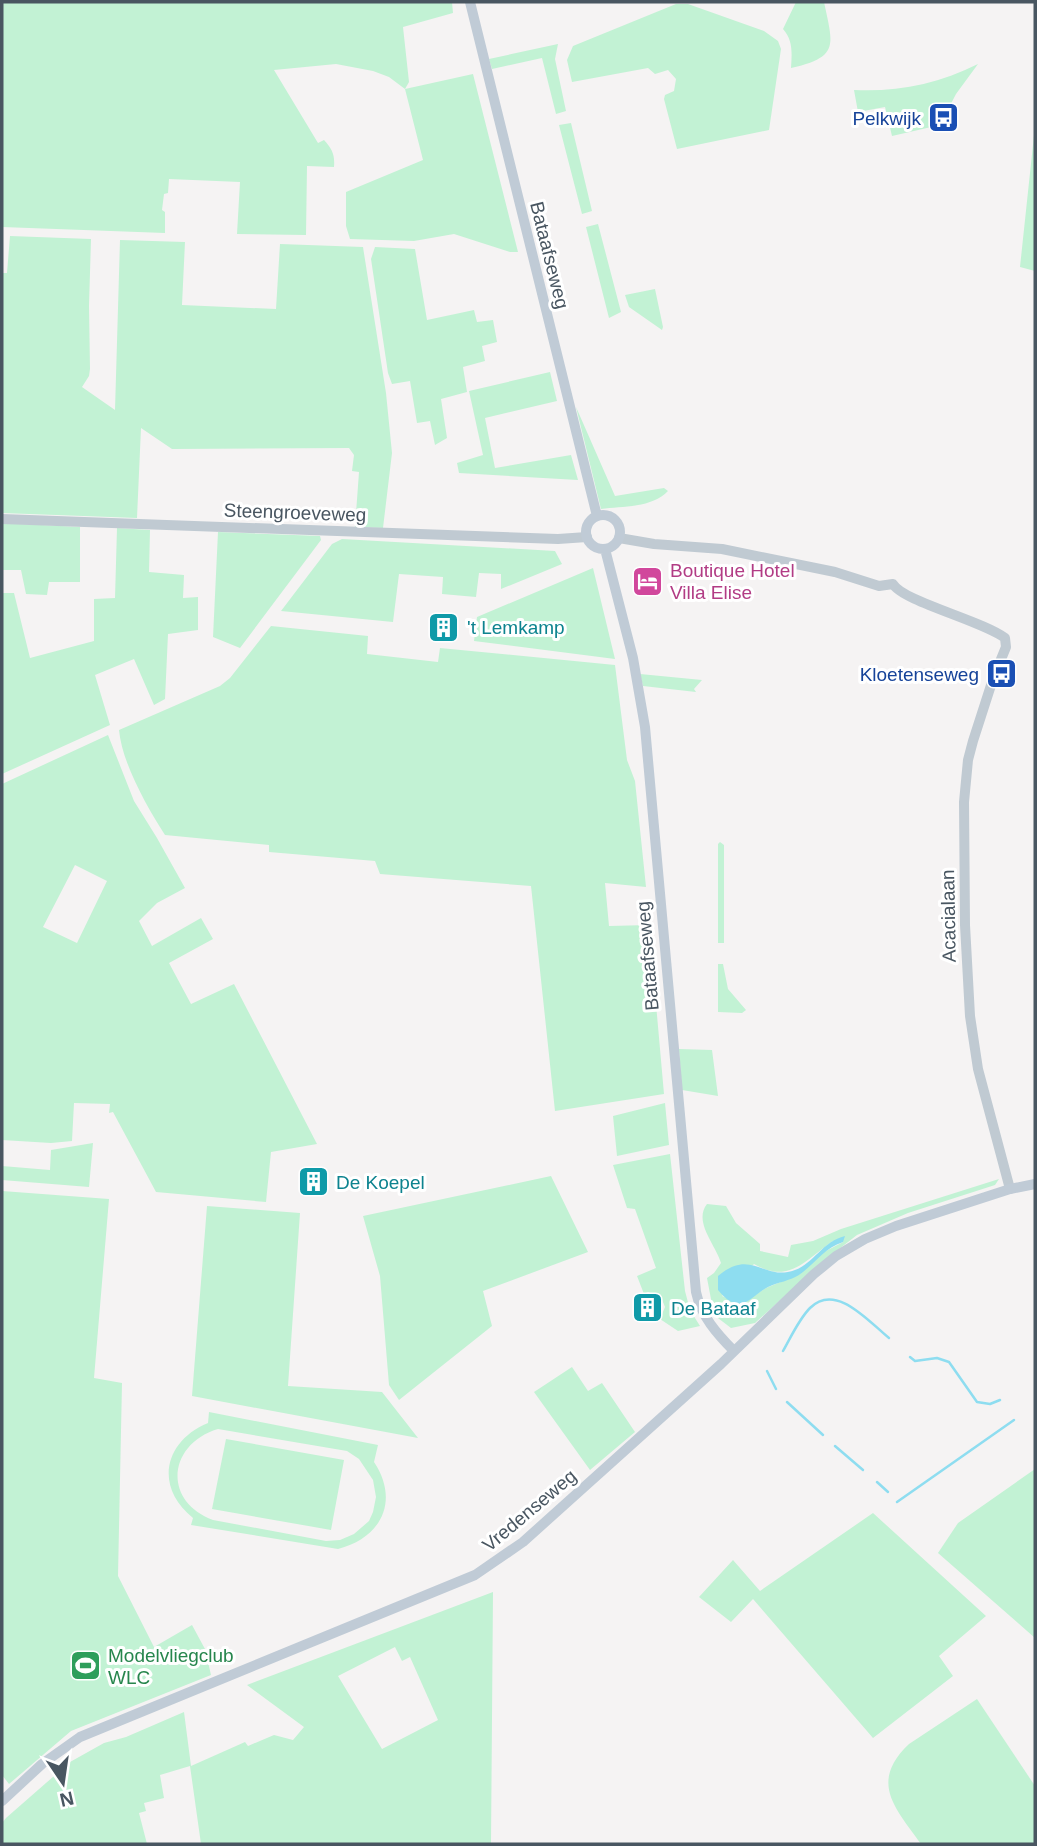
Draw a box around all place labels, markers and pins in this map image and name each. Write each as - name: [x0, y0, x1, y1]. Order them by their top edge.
- bus stop icon: Pelkwijk: [927, 101, 961, 135]
- place label: Pelkwijk: [852, 108, 921, 129]
- place label: Boutique Hotel Villa Elise: [670, 560, 795, 603]
- hotel icon: Boutique Hotel Villa Elise: [630, 564, 664, 598]
- building icon: 't Lemkamp: [427, 610, 461, 644]
- place label: 't Lemkamp: [467, 617, 565, 638]
- bus stop icon: Kloetenseweg: [985, 657, 1019, 691]
- place label: Kloetenseweg: [860, 664, 979, 685]
- building icon: De Koepel: [296, 1165, 330, 1199]
- place label: De Koepel: [336, 1172, 425, 1193]
- building icon: De Bataaf: [631, 1291, 665, 1325]
- place label: De Bataaf: [671, 1298, 756, 1319]
- place label: Modelvliegclub WLC: [108, 1645, 234, 1688]
- sports icon: Modelvliegclub WLC: [68, 1649, 102, 1683]

